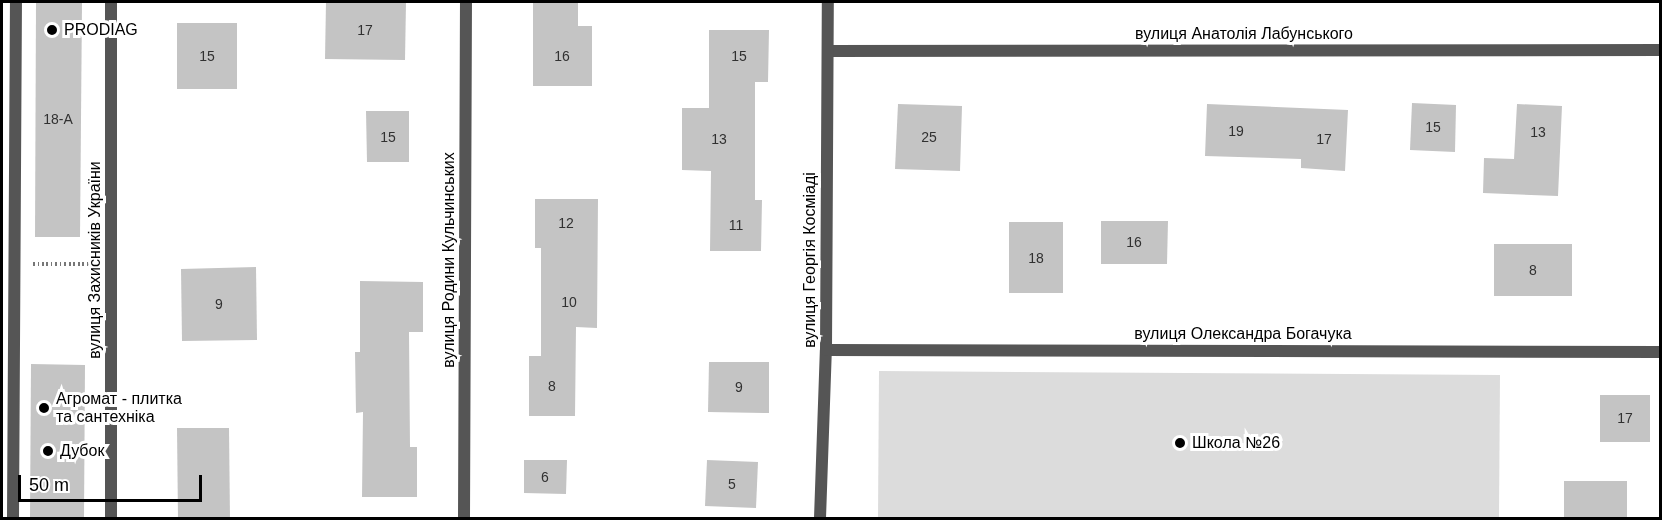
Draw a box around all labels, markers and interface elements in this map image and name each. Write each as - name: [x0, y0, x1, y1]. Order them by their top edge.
- place label: PRODIAG: [64, 20, 138, 40]
- house number: 17: [357, 22, 373, 38]
- marker: PRODIAG: [45, 23, 59, 37]
- street label: вулиця Анатолія Лабунського: [1135, 24, 1353, 44]
- house number: 15: [199, 48, 215, 64]
- house number: 16: [554, 48, 570, 64]
- house number: 15: [731, 48, 747, 64]
- house number: 18-А: [43, 111, 73, 127]
- house number: 15: [1425, 119, 1441, 135]
- house number: 19: [1228, 123, 1244, 139]
- house number: 13: [1530, 124, 1546, 140]
- house number: 15: [380, 129, 396, 145]
- house number: 25: [921, 129, 937, 145]
- house number: 13: [711, 131, 727, 147]
- house number: 17: [1316, 131, 1332, 147]
- street label: вулиця Родини Кульчинських: [439, 152, 459, 368]
- street label: вулиця Захисників України: [85, 161, 105, 359]
- street label: вулиця Георгія Косміаді: [800, 172, 820, 348]
- house number: 12: [558, 215, 574, 231]
- house number: 11: [729, 217, 743, 233]
- house number: 16: [1126, 234, 1142, 250]
- house number: 18: [1028, 250, 1044, 266]
- house number: 8: [1529, 262, 1537, 278]
- house number: 10: [561, 294, 577, 310]
- house number: 9: [215, 296, 223, 312]
- street label: вулиця Олександра Богачука: [1134, 324, 1352, 344]
- house number: 8: [548, 378, 556, 394]
- house number: 9: [735, 379, 743, 395]
- place label: Агромат - плитка та сантехніка: [56, 389, 182, 427]
- marker: Агромат - плитка та сантехніка: [37, 401, 51, 415]
- house number: 17: [1617, 410, 1633, 426]
- place label: Школа №26: [1192, 433, 1280, 453]
- marker: Школа №26: [1173, 436, 1187, 450]
- place label: Дубок: [60, 441, 104, 461]
- marker: Дубок: [41, 444, 55, 458]
- scale bar: [21, 463, 206, 501]
- house number: 6: [541, 469, 549, 485]
- text: 50 m: [29, 475, 69, 495]
- house number: 5: [728, 476, 736, 492]

